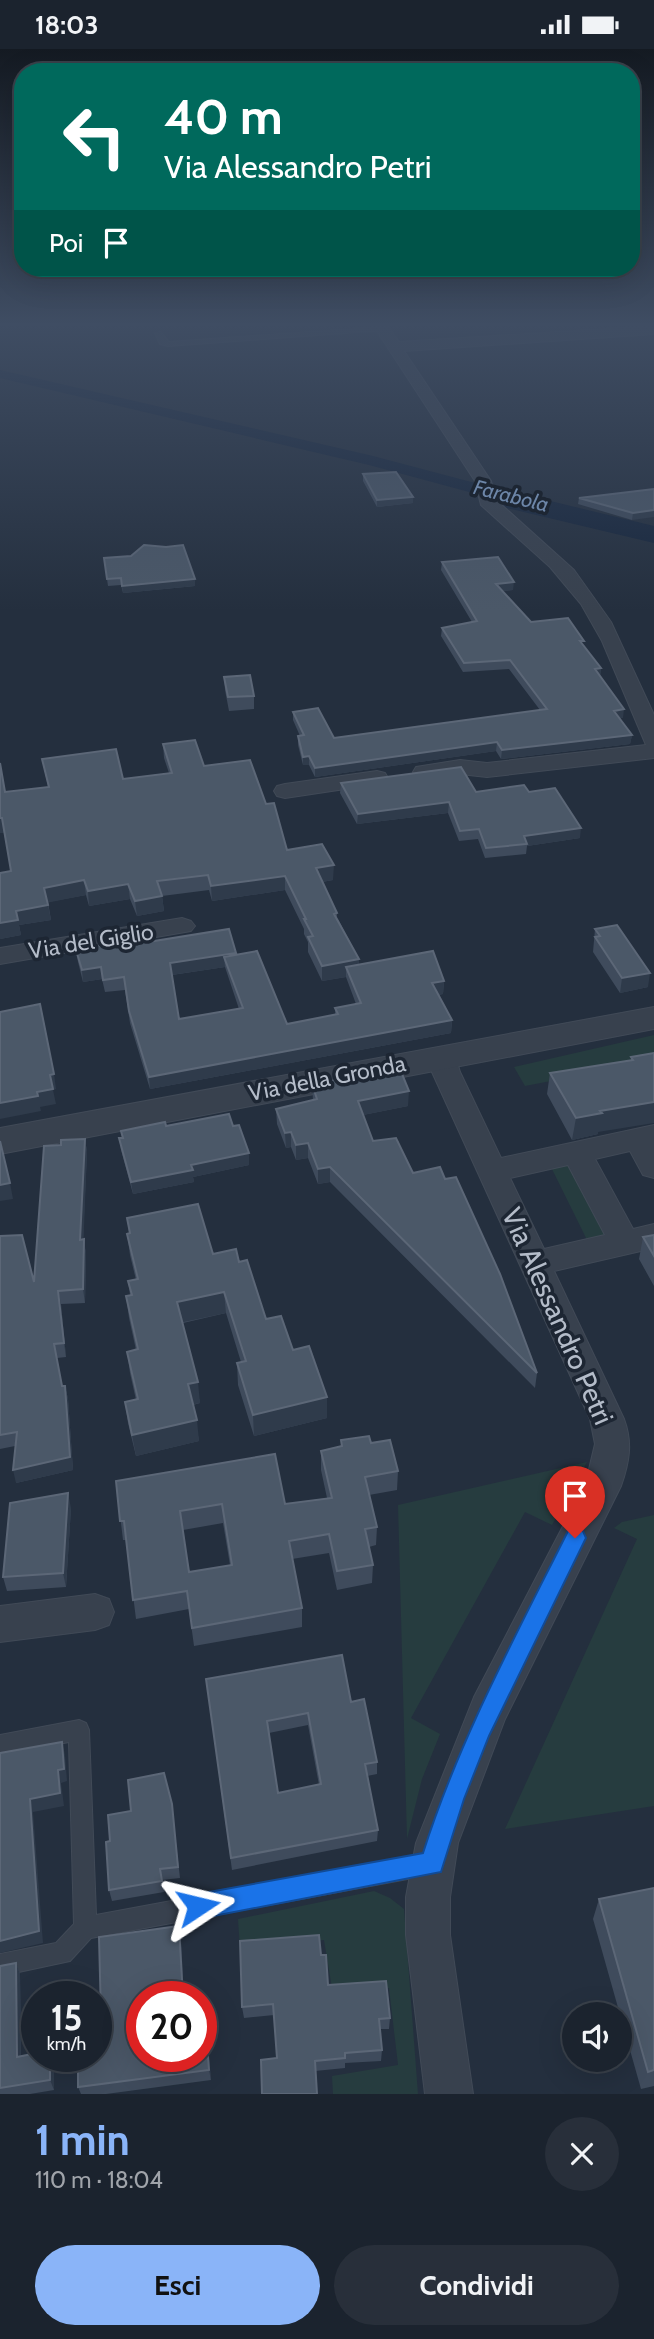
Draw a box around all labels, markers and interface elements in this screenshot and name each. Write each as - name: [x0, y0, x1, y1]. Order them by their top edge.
- text: 18:03: [35, 9, 98, 41]
- text: 40 m: [164, 87, 283, 146]
- icon: left: [49, 91, 140, 182]
- text: Via Alessandro Petri: [164, 147, 432, 186]
- icon: arrive: [97, 224, 135, 262]
- text: Poi: [49, 227, 83, 259]
- water label: Farabola: [471, 474, 551, 517]
- street label: Via del Giglio: [27, 917, 155, 965]
- street label: Via della Gronda: [246, 1049, 408, 1107]
- street label: Via Alessandro Petri: [495, 1202, 621, 1430]
- pin: [545, 1466, 605, 1538]
- icon: arrive: [556, 1477, 594, 1515]
- position arrow: [161, 1869, 235, 1943]
- speed limit sign: 20: [126, 1981, 217, 2072]
- text: 15: [51, 1996, 82, 2039]
- map controls: [562, 2002, 632, 2072]
- button: sound: [562, 2002, 632, 2072]
- text: km/h: [47, 2033, 86, 2055]
- text: 1 min: [35, 2114, 130, 2166]
- button: close: [545, 2117, 619, 2191]
- text: 110 m · 18:04: [35, 2166, 163, 2194]
- button: Esci: [35, 2245, 320, 2325]
- button: Condividi: [334, 2245, 619, 2325]

